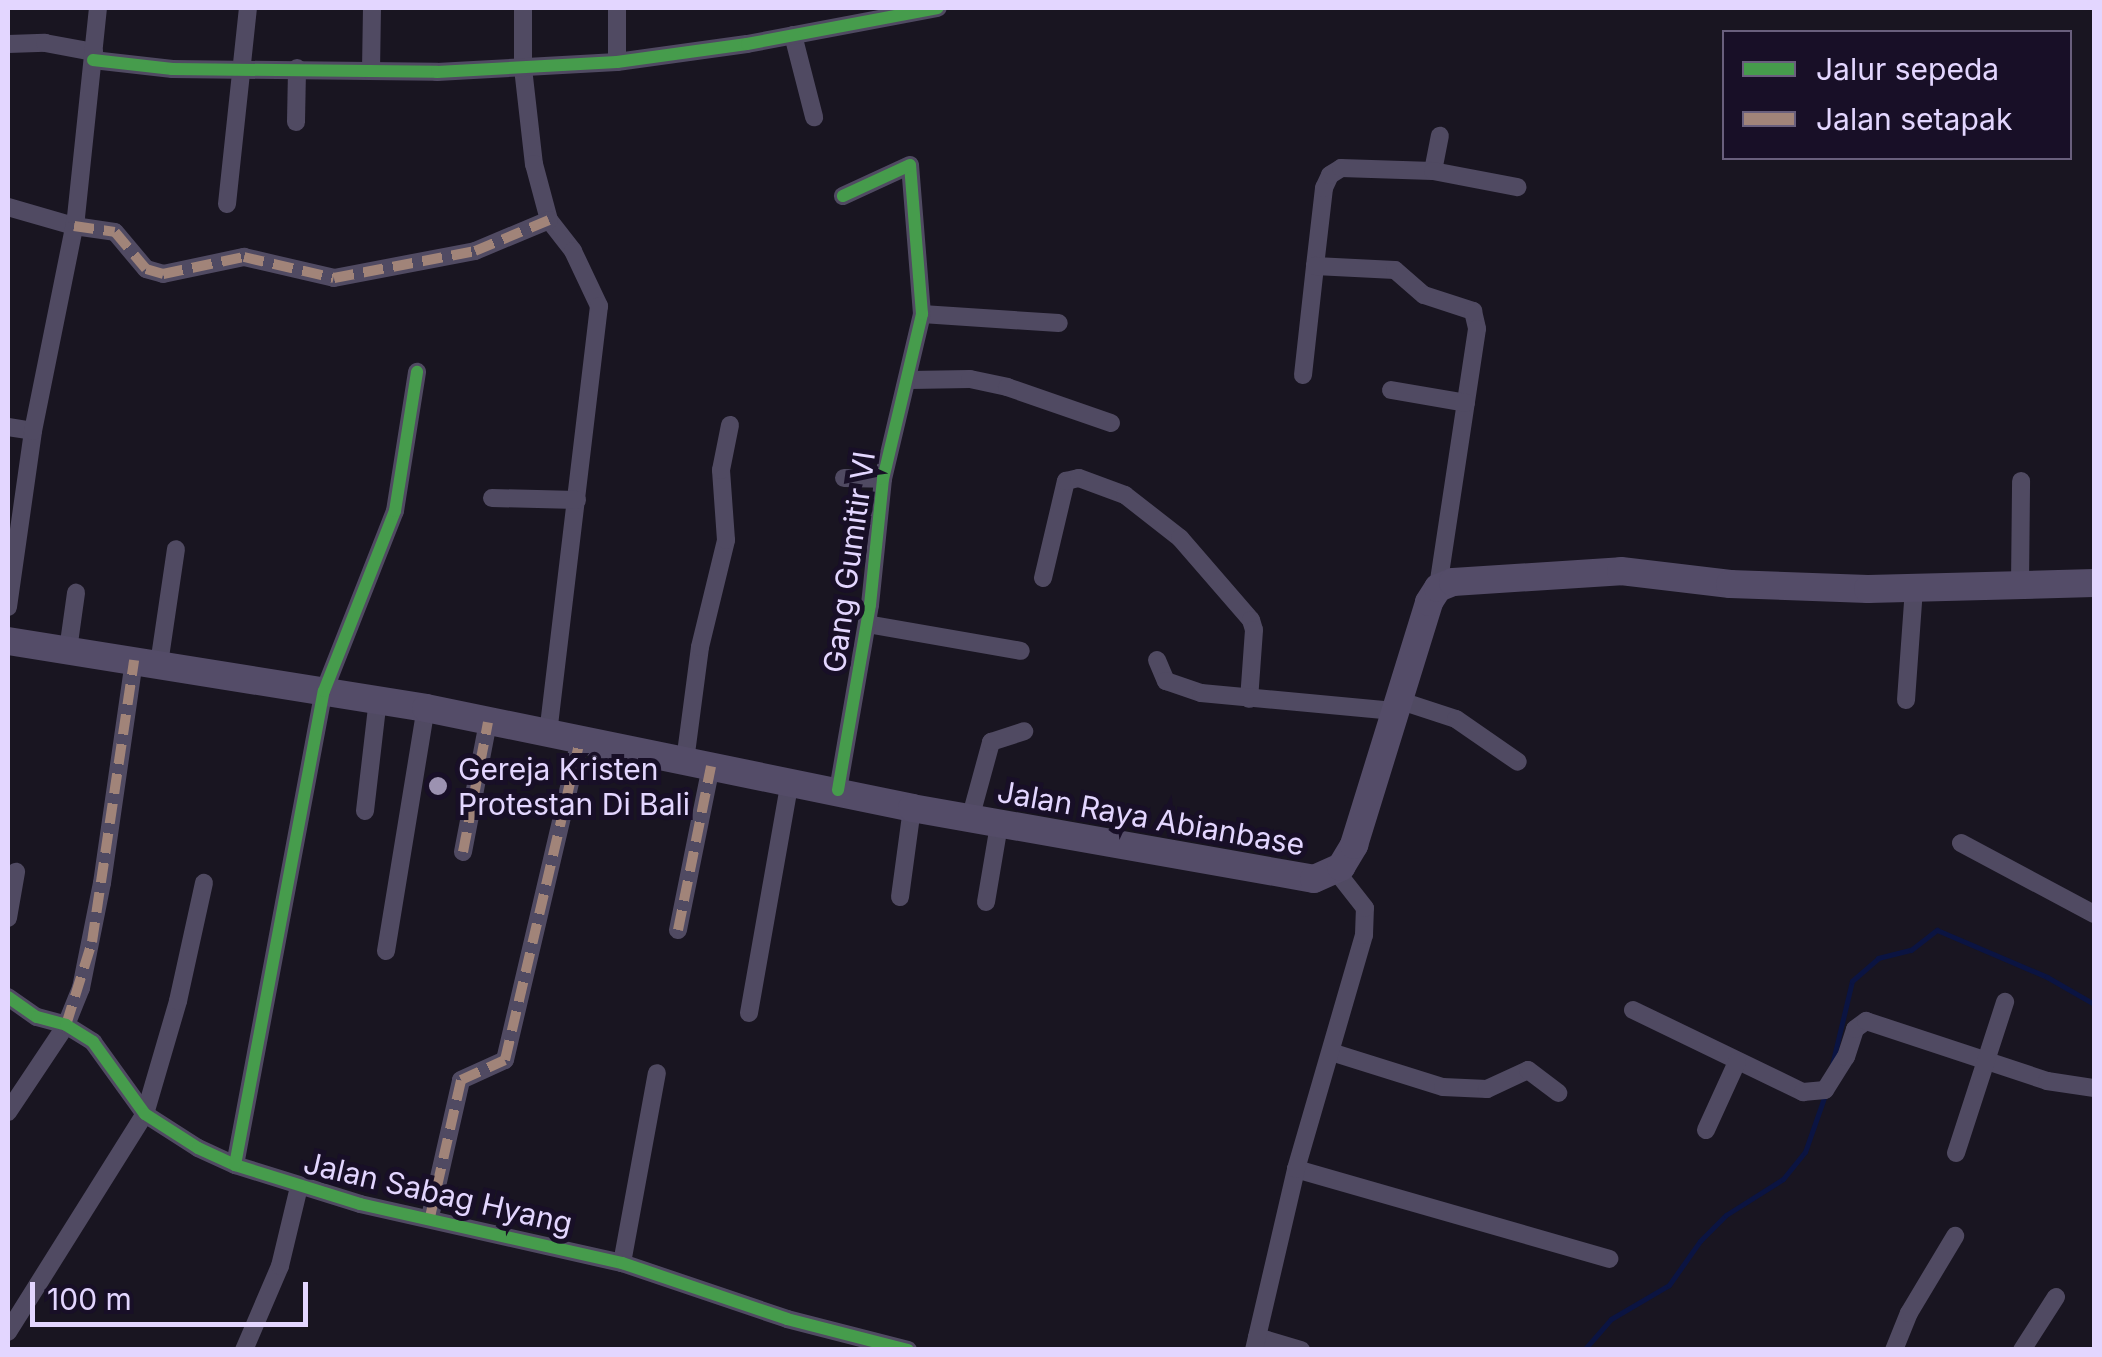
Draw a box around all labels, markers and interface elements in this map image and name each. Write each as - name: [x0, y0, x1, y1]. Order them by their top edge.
- legend: [1722, 30, 2072, 160]
- text: Jalur sepeda: [1816, 51, 1999, 87]
- text: Jalan setapak: [1816, 101, 2012, 137]
- street label: Gang Gumitir VI: [816, 449, 882, 675]
- place label: Gereja Kristen Protestan Di Bali: [458, 751, 690, 822]
- street label: Jalan Raya Abianbase: [994, 773, 1308, 863]
- marker: Gereja Kristen Protestan Di Bali: [427, 775, 449, 797]
- street label: Jalan Sabag Hyang: [300, 1145, 576, 1241]
- scale bar: [35, 1262, 312, 1324]
- text: 100 m: [47, 1281, 132, 1317]

